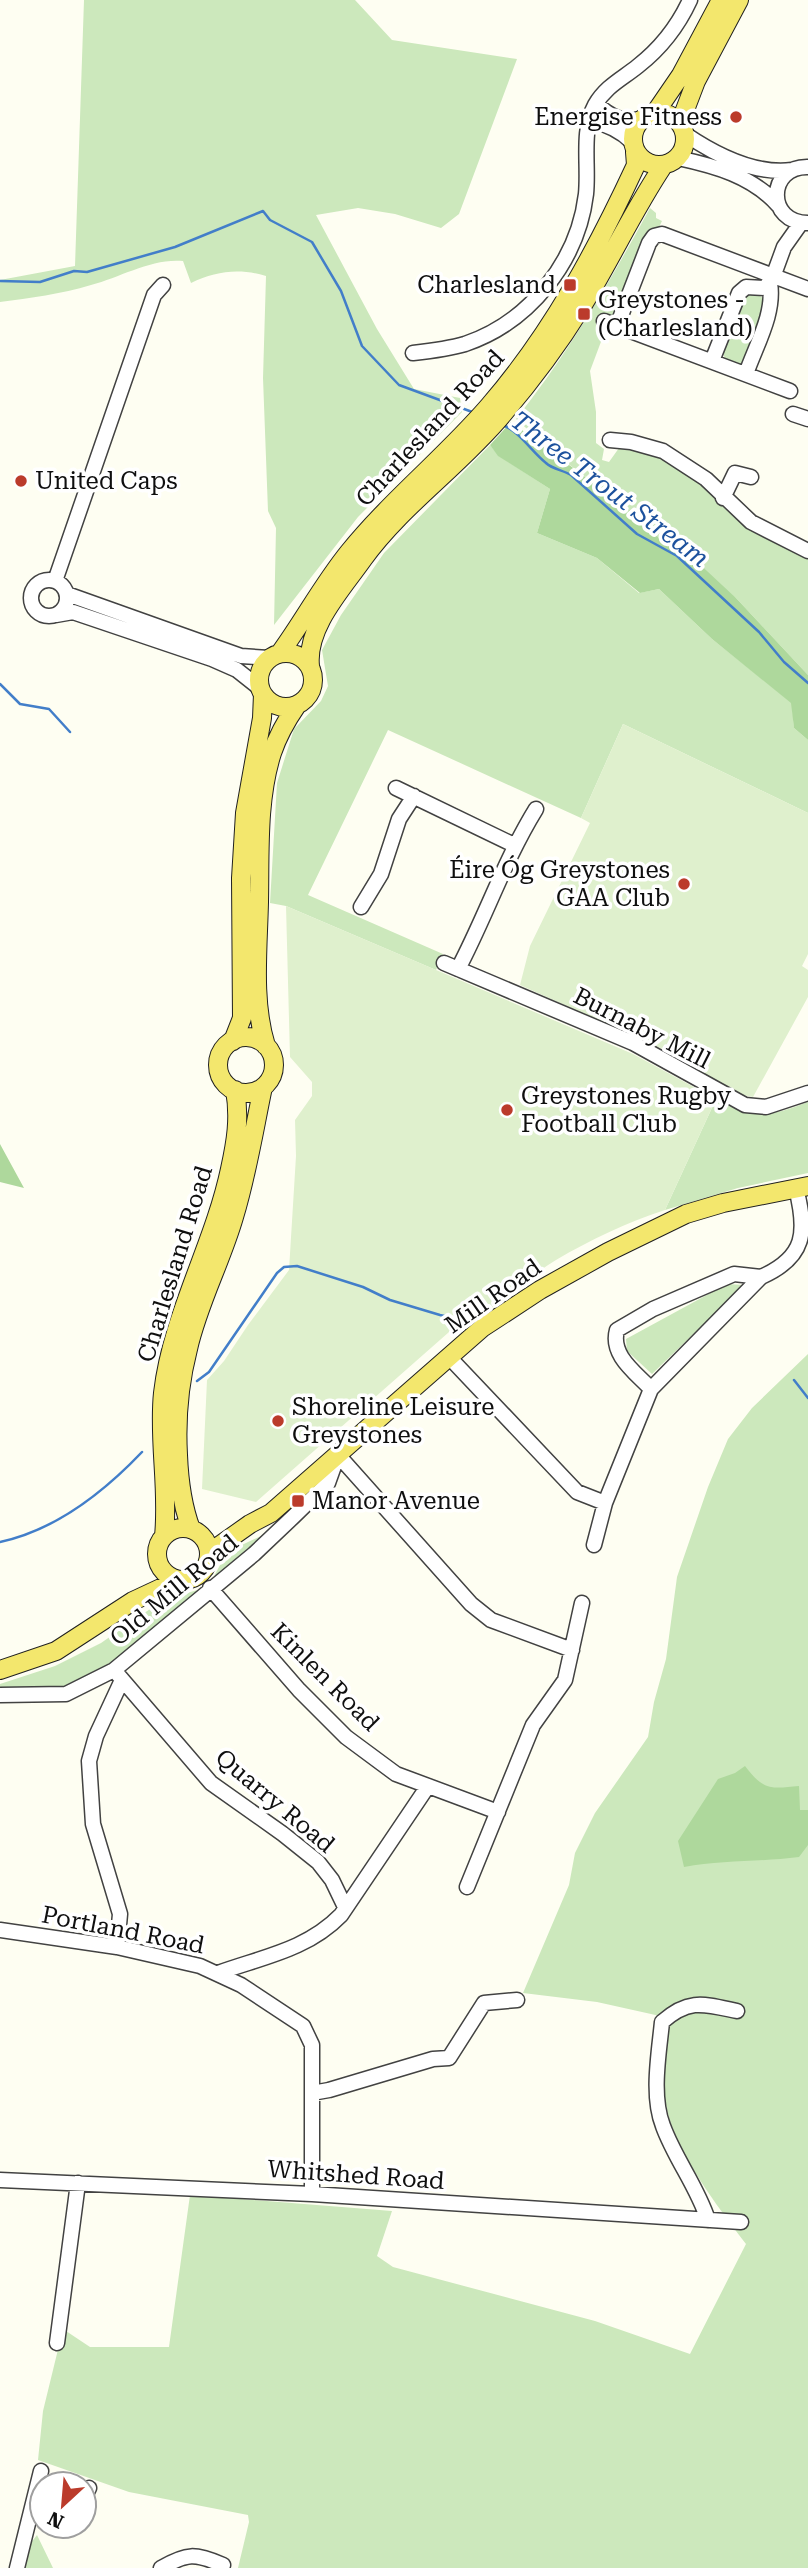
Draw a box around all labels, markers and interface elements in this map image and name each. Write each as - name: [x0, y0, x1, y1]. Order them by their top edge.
- place label: Energise Fitness: [534, 103, 722, 131]
- marker: Energise Fitness: [728, 109, 744, 125]
- place label: Charlesland: [417, 271, 556, 299]
- marker: Charlesland: [562, 277, 578, 293]
- place label: Greystones - (Charlesland): [598, 286, 753, 342]
- marker: Greystones - (Charlesland): [576, 306, 592, 322]
- street label: Charlesland Road: [350, 344, 510, 512]
- water label: Three Trout Stream: [505, 405, 715, 573]
- place label: United Caps: [35, 467, 178, 495]
- marker: United Caps: [13, 473, 29, 489]
- place label: Éire Óg Greystones GAA Club: [449, 855, 670, 912]
- marker: Éire Óg Greystones GAA Club: [676, 876, 692, 892]
- street label: Burnaby Mill: [569, 982, 715, 1074]
- place label: Greystones Rugby Football Club: [521, 1082, 732, 1138]
- marker: Greystones Rugby Football Club: [499, 1102, 515, 1118]
- street label: Charlesland Road: [132, 1162, 218, 1366]
- street label: Mill Road: [440, 1253, 546, 1339]
- place label: Shoreline Leisure Greystones: [292, 1393, 495, 1449]
- marker: Shoreline Leisure Greystones: [270, 1413, 286, 1429]
- place label: Manor Avenue: [312, 1487, 480, 1515]
- marker: Manor Avenue: [290, 1493, 306, 1509]
- street label: Old Mill Road: [104, 1528, 244, 1652]
- street label: Kinlen Road: [265, 1617, 385, 1737]
- street label: Quarry Road: [210, 1743, 340, 1859]
- street label: Portland Road: [39, 1901, 207, 1959]
- street label: Whitshed Road: [267, 2155, 445, 2195]
- north arrow: [28, 2470, 98, 2540]
- text: N: [44, 2506, 67, 2533]

